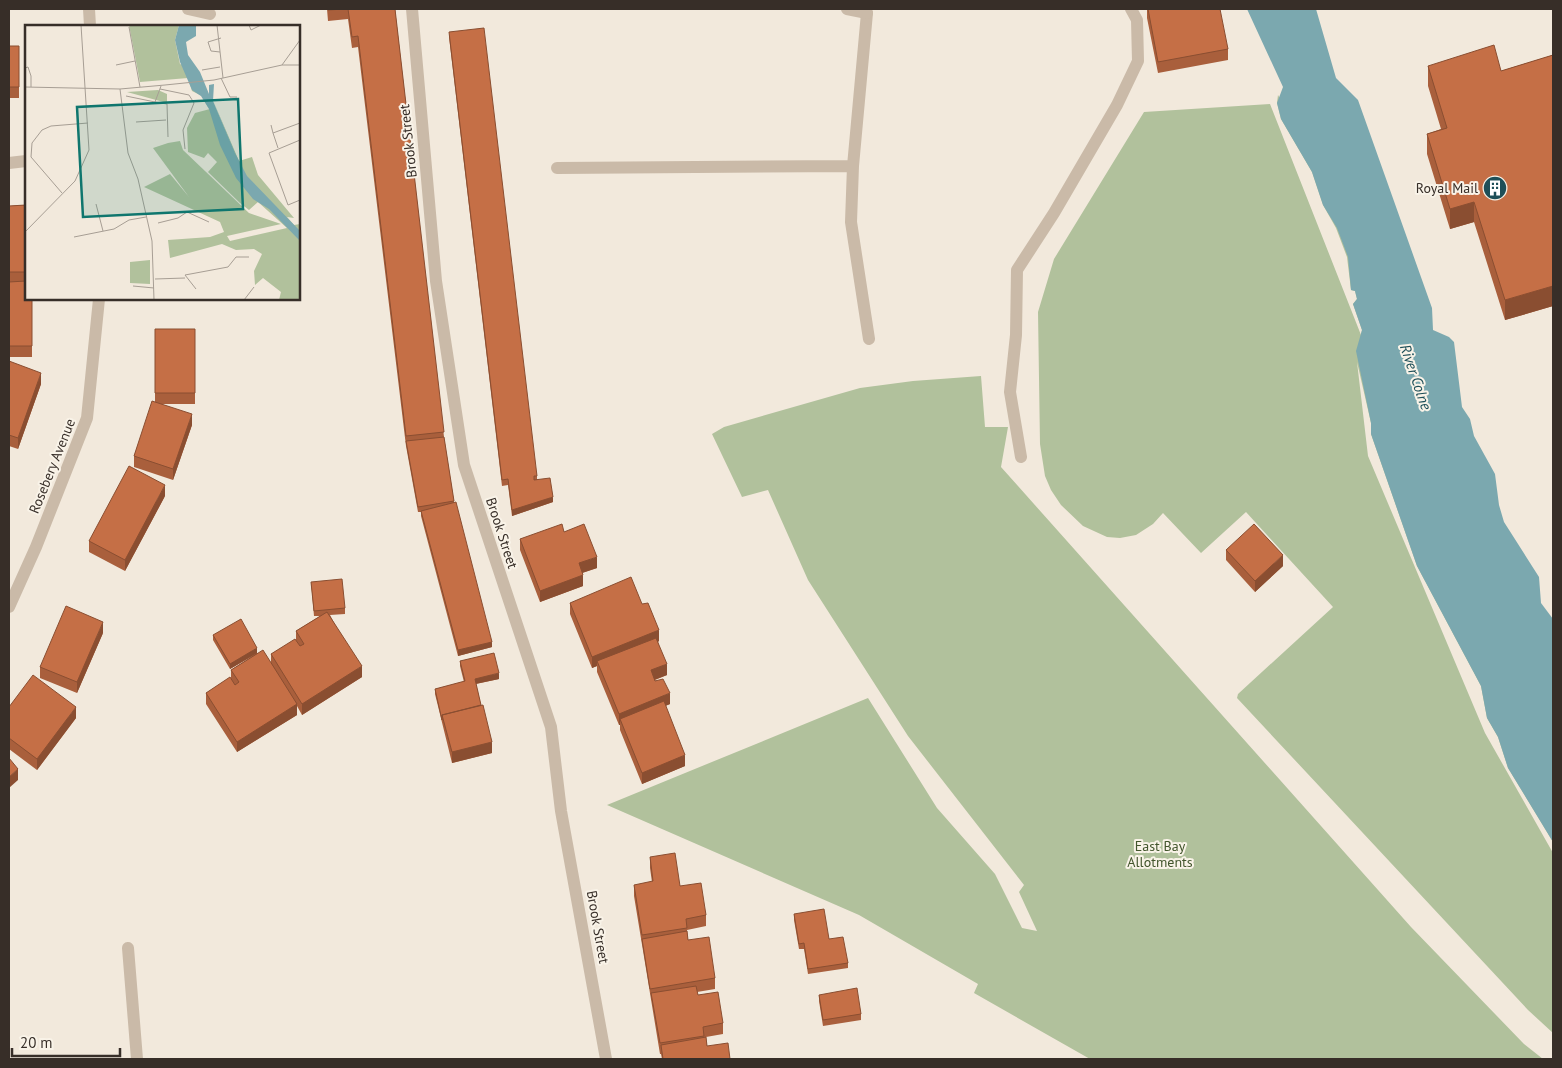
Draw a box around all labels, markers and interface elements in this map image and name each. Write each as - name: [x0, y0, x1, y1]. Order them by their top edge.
- inset map: [25, 25, 300, 300]
- street label: Brook Street: [395, 103, 421, 179]
- building icon: Royal Mail: [1482, 175, 1508, 201]
- place label: Royal Mail: [1416, 179, 1478, 197]
- water label: River Colne: [1396, 342, 1436, 412]
- street label: Rosebery Avenue: [25, 416, 79, 516]
- street label: Brook Street: [482, 495, 522, 571]
- park label: East Bay Allotments: [1127, 837, 1193, 871]
- street label: Brook Street: [583, 889, 613, 965]
- scale bar: [12, 1026, 120, 1058]
- text: 20 m: [20, 1033, 53, 1052]

